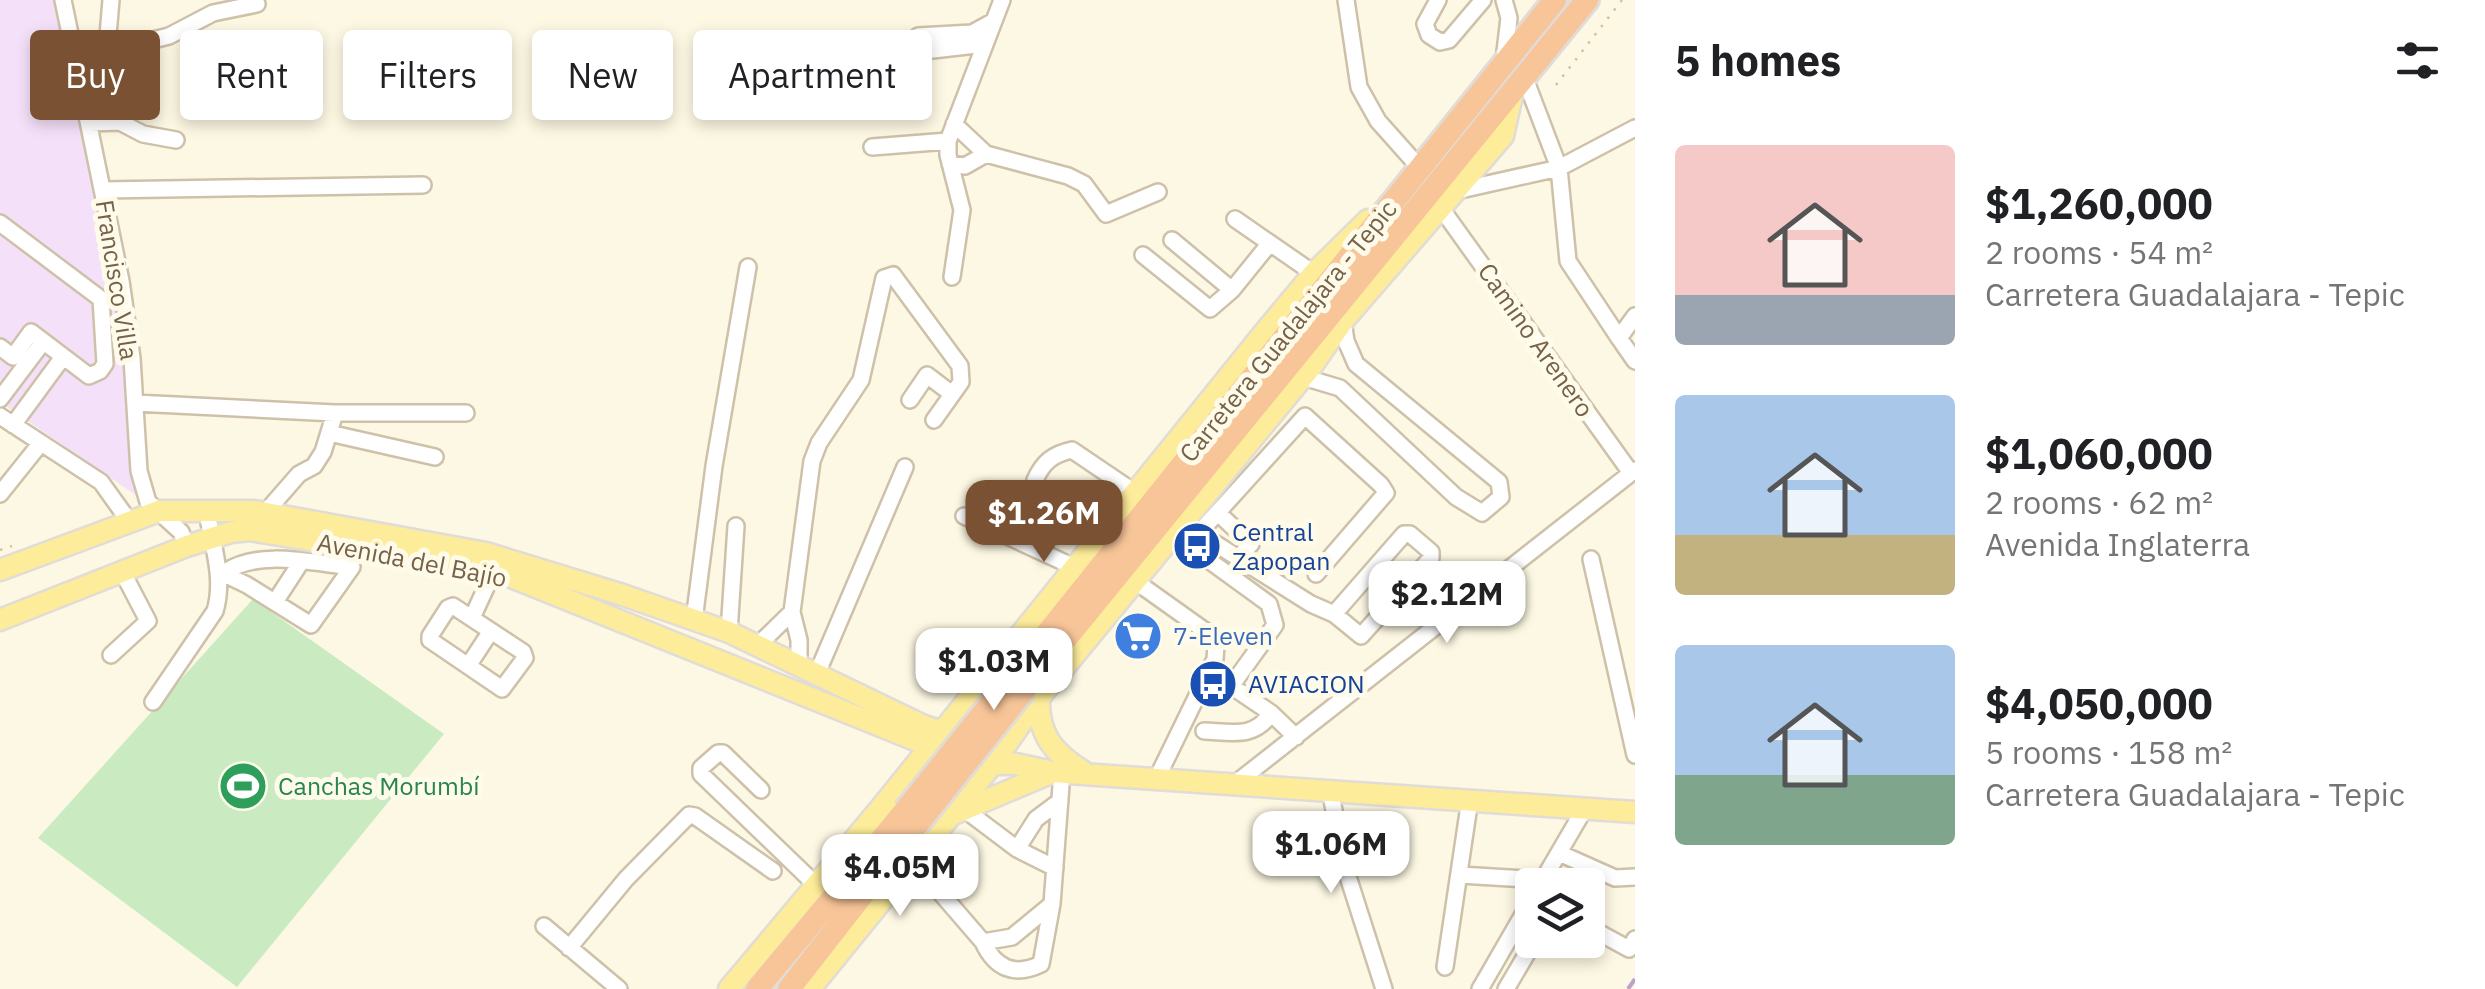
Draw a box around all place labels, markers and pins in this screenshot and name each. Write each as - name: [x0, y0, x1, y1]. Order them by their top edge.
- pin: $1.26M: [963, 480, 1125, 565]
- place label: Central Zapopan: [1232, 515, 1330, 577]
- bus stop icon: Central Zapopan: [1171, 520, 1223, 572]
- pin: $2.12M: [1366, 561, 1528, 646]
- supermarket icon: 7-Eleven: [1112, 610, 1164, 662]
- place label: 7-Eleven: [1173, 619, 1273, 652]
- pin: $1.03M: [913, 628, 1075, 713]
- bus stop icon: AVIACION: [1187, 658, 1239, 710]
- place label: AVIACION: [1248, 667, 1365, 700]
- sports icon: Canchas Morumbí: [217, 760, 269, 812]
- place label: Canchas Morumbí: [278, 769, 480, 802]
- pin: $1.06M: [1250, 811, 1412, 896]
- pin: $4.05M: [819, 834, 981, 919]

